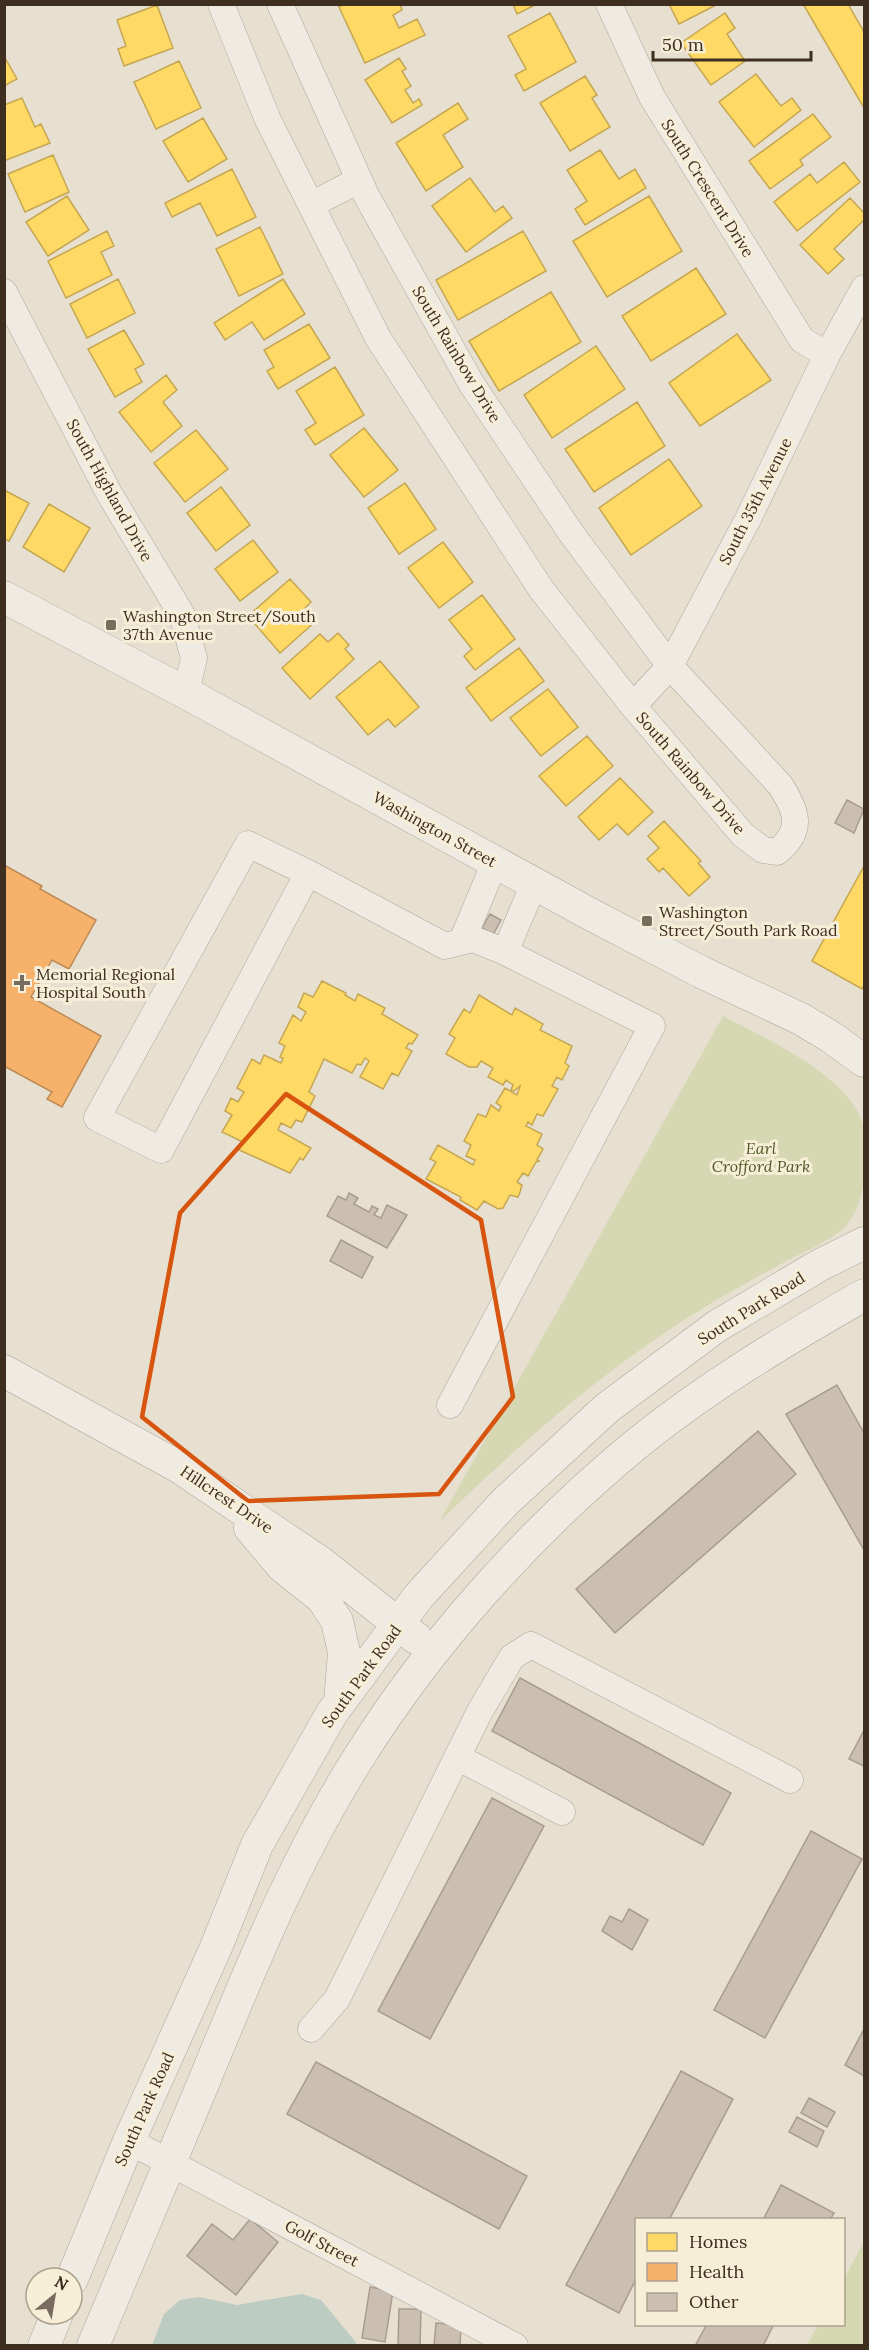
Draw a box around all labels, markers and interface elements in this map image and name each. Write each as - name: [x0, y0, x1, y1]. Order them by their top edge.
- scale bar: [653, 24, 810, 62]
- text: 50 m: [662, 33, 704, 56]
- street label: South Crescent Drive: [657, 115, 759, 261]
- street label: South Rainbow Drive: [408, 282, 506, 426]
- street label: South Highland Drive: [63, 415, 158, 565]
- street label: South 35th Avenue: [714, 434, 796, 568]
- place label: Washington Street/South 37th Avenue: [123, 606, 316, 644]
- marker: Washington Street/South 37th Avenue: [104, 618, 118, 632]
- street label: South Rainbow Drive: [632, 708, 750, 839]
- street label: Washington Street: [370, 787, 501, 872]
- place label: Washington Street/South Park Road: [659, 902, 838, 941]
- marker: Washington Street/South Park Road: [640, 914, 654, 928]
- place label: Memorial Regional Hospital South: [36, 964, 175, 1002]
- marker: Memorial Regional Hospital South: [13, 974, 31, 992]
- park label: Earl Crofford Park: [712, 1138, 810, 1176]
- street label: South Park Road: [694, 1267, 809, 1349]
- street label: Hillcrest Drive: [177, 1461, 277, 1537]
- street label: South Park Road: [317, 1620, 405, 1731]
- street label: South Park Road: [110, 2049, 178, 2169]
- street label: Golf Street: [282, 2215, 363, 2271]
- legend: [635, 2218, 845, 2326]
- text: Homes: [689, 2230, 747, 2253]
- text: Health: [689, 2260, 745, 2283]
- north arrow: [24, 2266, 84, 2326]
- text: N: [51, 2271, 72, 2295]
- text: Other: [689, 2290, 739, 2313]

